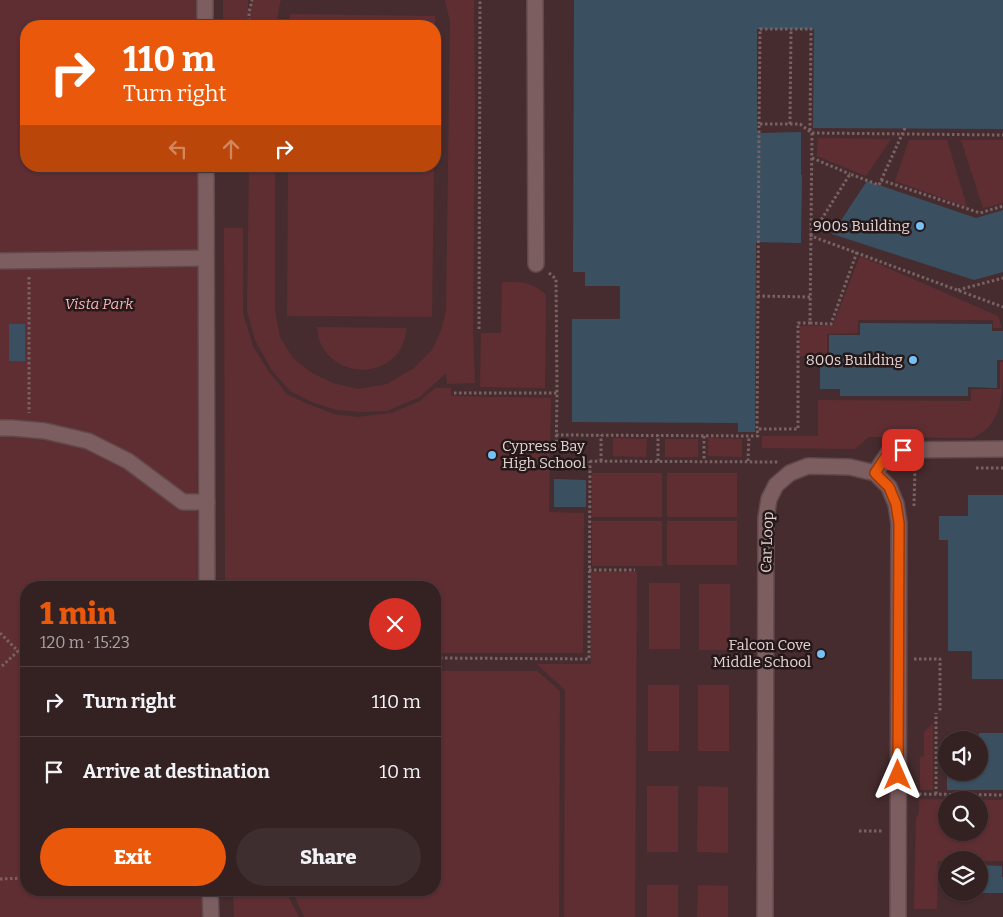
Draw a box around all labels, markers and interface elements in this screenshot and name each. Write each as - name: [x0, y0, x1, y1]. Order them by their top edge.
- text: 110 m: [123, 38, 215, 80]
- icon: right: [40, 40, 105, 105]
- text: Turn right: [123, 80, 226, 107]
- icon: left: [164, 135, 192, 163]
- icon: ahead: [217, 135, 245, 163]
- icon: right: [270, 135, 298, 163]
- place label: 900s Building: [813, 217, 910, 235]
- marker: 900s Building: [914, 220, 926, 232]
- park label: Vista Park: [65, 295, 134, 313]
- place label: 800s Building: [806, 351, 903, 369]
- marker: 800s Building: [907, 354, 919, 366]
- pin: [882, 429, 924, 471]
- icon: arrive: [889, 436, 917, 464]
- place label: Cypress Bay High School: [502, 437, 586, 472]
- marker: Cypress Bay High School: [486, 449, 498, 461]
- street label: Car Loop: [757, 511, 777, 573]
- text: 1 min: [40, 596, 116, 632]
- button: close: [369, 598, 421, 650]
- text: 120 m · 15:23: [40, 633, 130, 652]
- place label: Falcon Cove Middle School: [713, 636, 811, 671]
- marker: Falcon Cove Middle School: [815, 648, 827, 660]
- icon: right: [40, 688, 68, 716]
- text: Turn right: [83, 690, 176, 713]
- text: 110 m: [371, 690, 421, 713]
- map controls: [938, 731, 988, 901]
- button: sound: [938, 731, 988, 781]
- position arrow: [871, 748, 923, 800]
- icon: arrive: [40, 758, 68, 786]
- text: Arrive at destination: [83, 760, 270, 783]
- text: 10 m: [379, 760, 421, 783]
- button: search: [938, 791, 988, 841]
- button: Exit: [40, 828, 226, 886]
- button: Share: [236, 828, 421, 886]
- button: layers: [938, 851, 988, 901]

